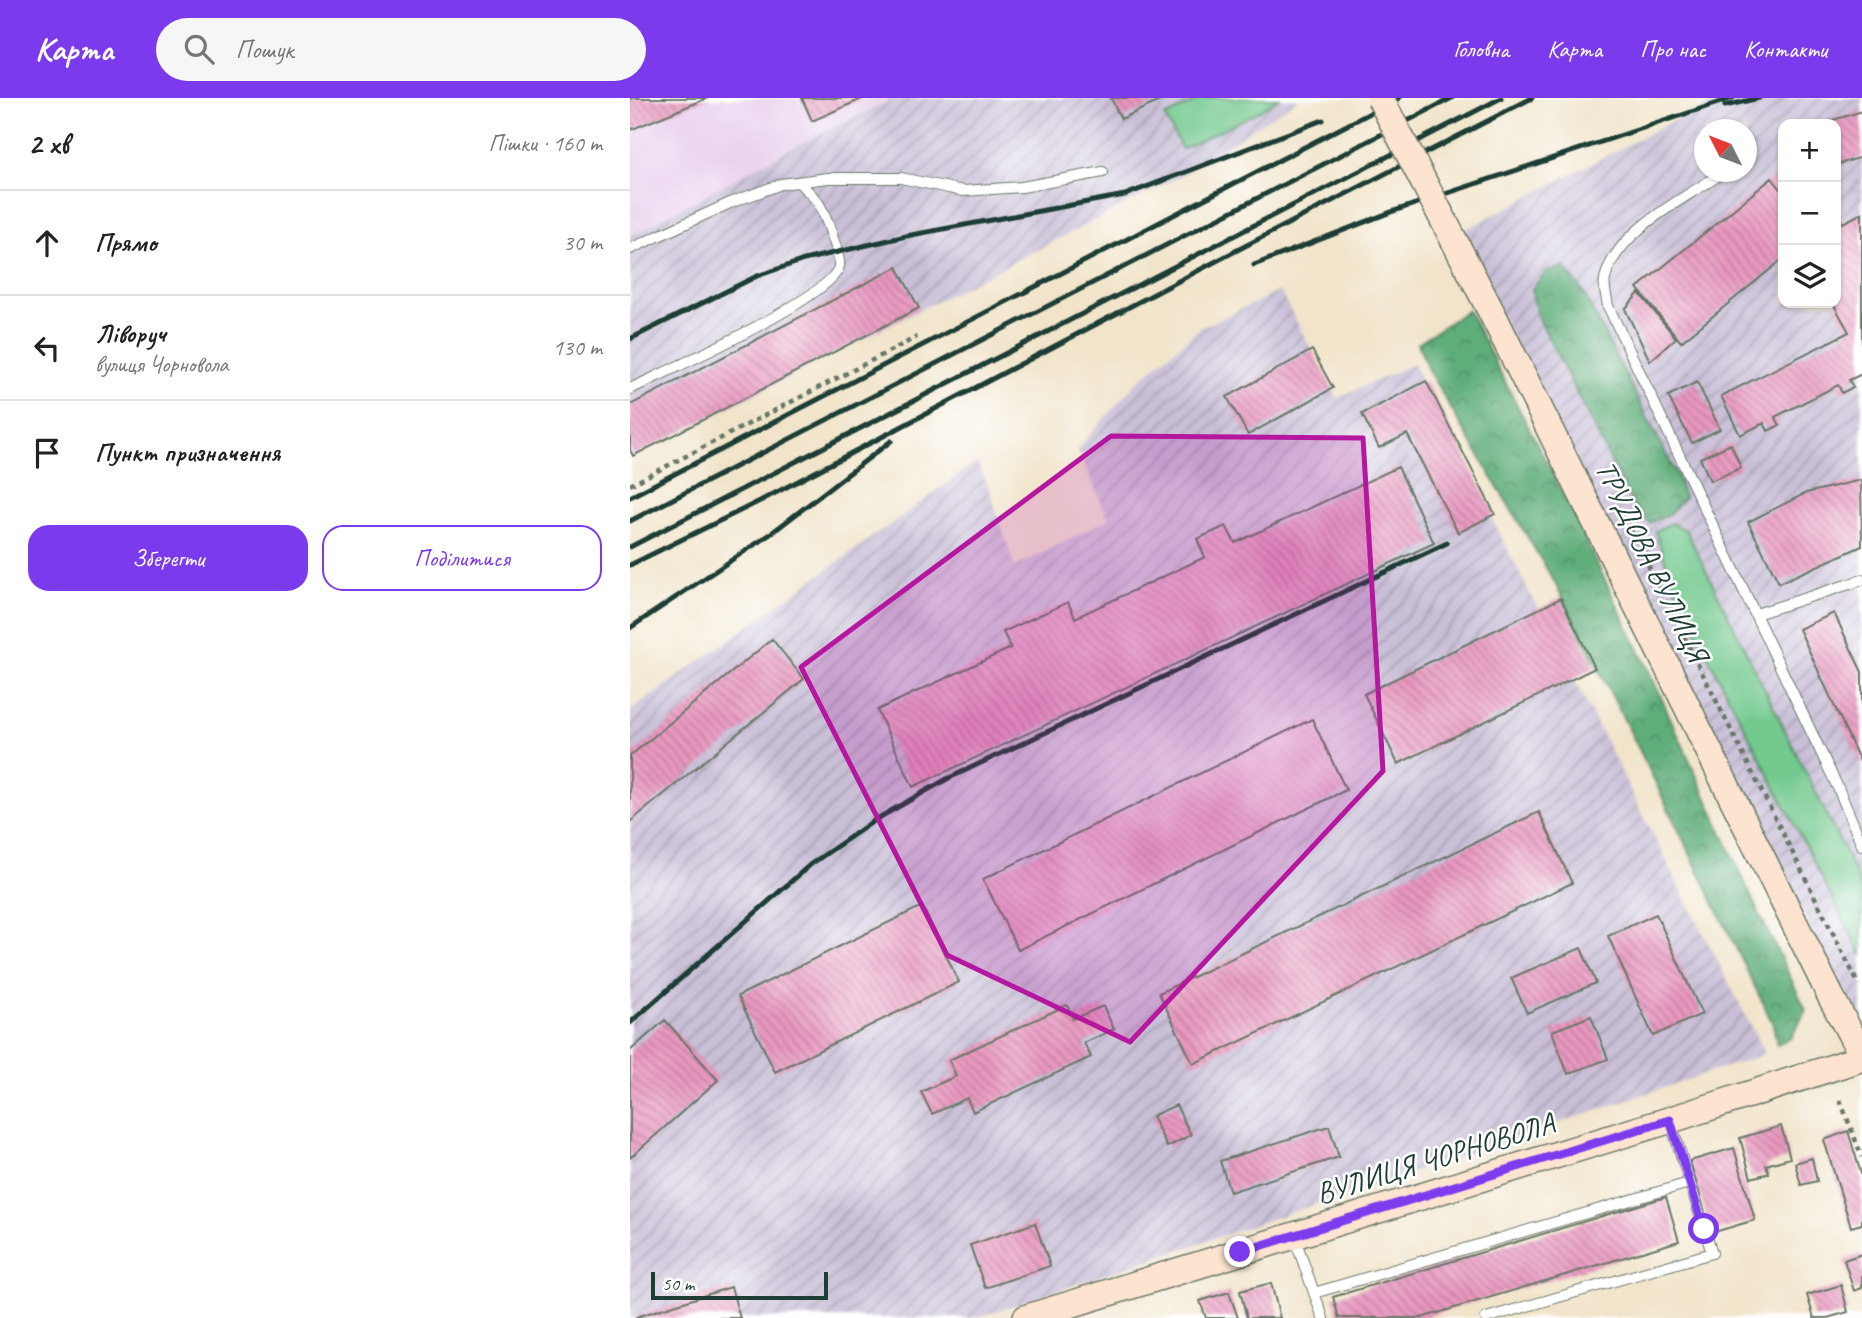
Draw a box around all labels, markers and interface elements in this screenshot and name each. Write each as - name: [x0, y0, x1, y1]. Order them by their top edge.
- search box: [156, 18, 646, 81]
- text: Карта: [35, 28, 114, 70]
- icon: search: [180, 30, 218, 68]
- text: Пошук: [236, 33, 294, 66]
- text: Головна: [1453, 34, 1509, 64]
- text: Карта: [1547, 34, 1602, 64]
- text: Про нас: [1640, 34, 1706, 64]
- text: Контакти: [1744, 34, 1827, 64]
- north arrow: [1694, 119, 1757, 182]
- map controls: [1778, 119, 1841, 308]
- button: +: [1778, 119, 1841, 182]
- text: 2 хв: [28, 125, 69, 163]
- text: Пішки · 160 m: [488, 129, 602, 158]
- button: −: [1778, 182, 1841, 245]
- icon: ahead: [28, 224, 66, 262]
- text: Прямо: [95, 226, 157, 259]
- text: 30 m: [563, 228, 602, 257]
- button: layers: [1778, 245, 1841, 308]
- text: Ліворуч: [95, 317, 166, 350]
- icon: left: [28, 329, 66, 367]
- text: 130 m: [553, 333, 602, 362]
- text: вулиця Чорновола: [95, 350, 228, 379]
- icon: arrive: [28, 434, 66, 472]
- text: Пункт призначення: [95, 436, 280, 469]
- street label: ТРУДОВА ВУЛИЦЯ: [1587, 454, 1719, 671]
- button: Зберегти: [28, 525, 308, 591]
- button: Поділитися: [322, 525, 602, 591]
- street label: ВУЛИЦЯ ЧОРНОВОЛА: [1311, 1103, 1561, 1212]
- route start: [1688, 1213, 1719, 1244]
- route end: [1224, 1236, 1255, 1267]
- scale bar: [651, 1269, 828, 1301]
- text: 50 m: [662, 1272, 694, 1296]

